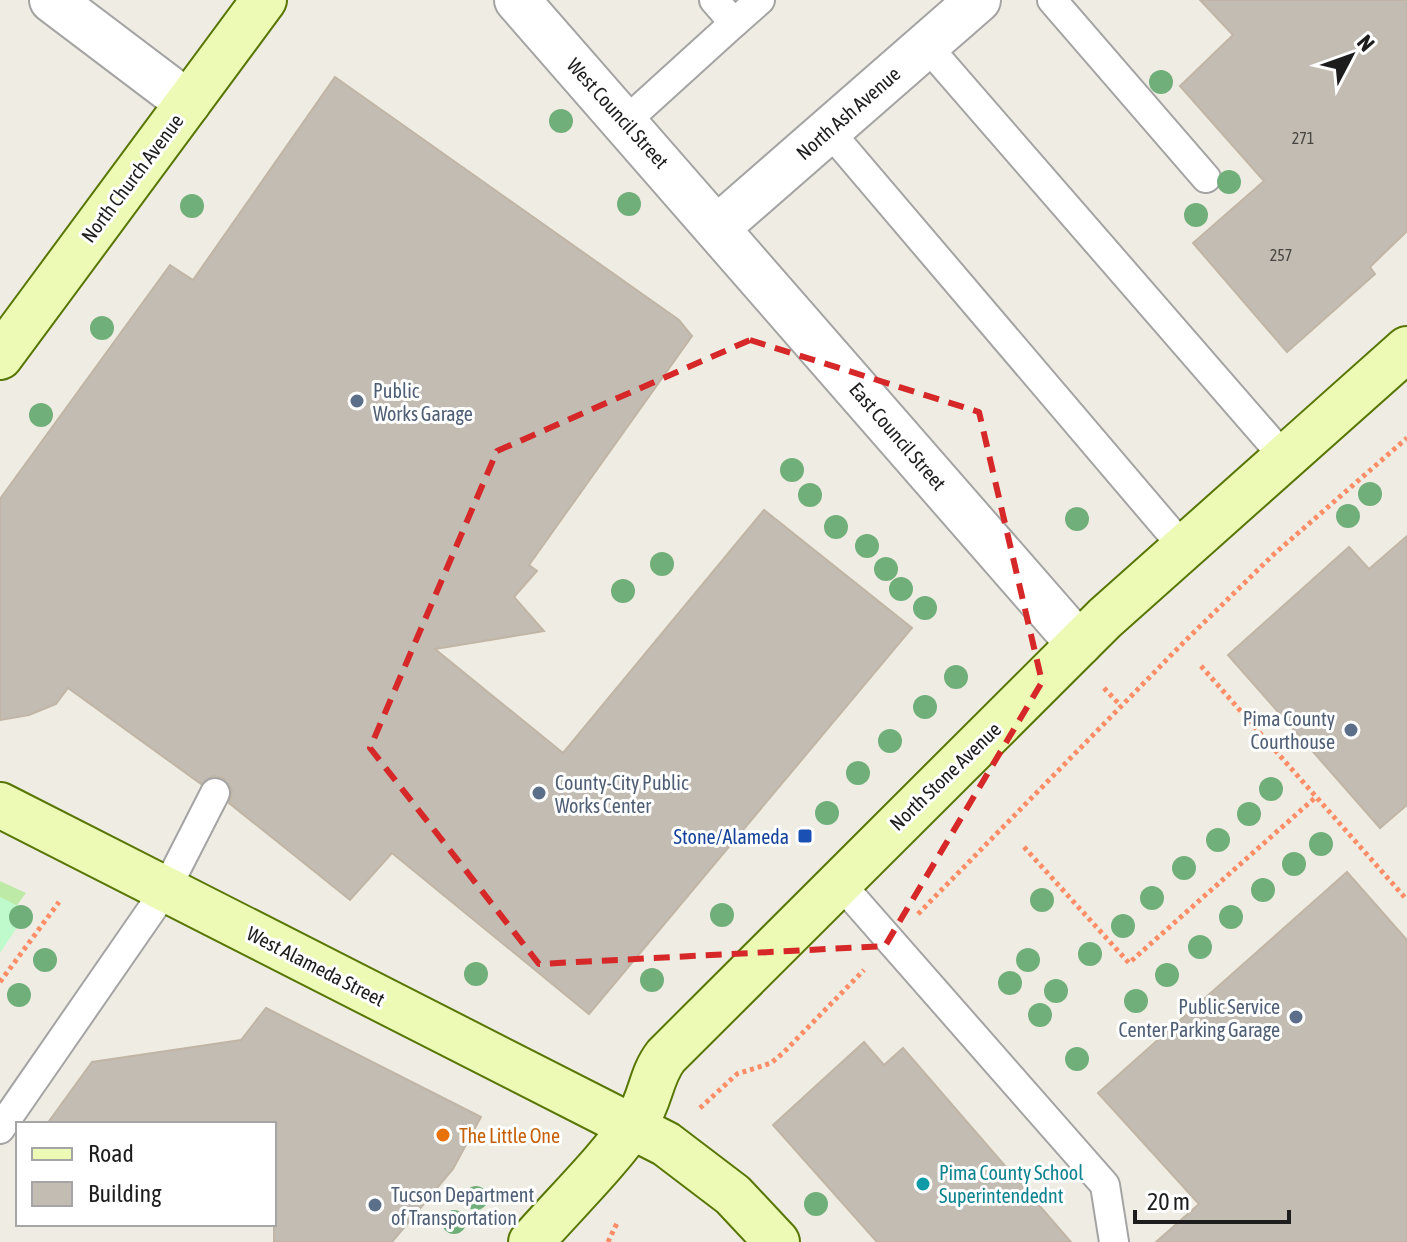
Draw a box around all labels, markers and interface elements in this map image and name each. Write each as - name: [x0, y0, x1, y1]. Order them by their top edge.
- north arrow: [1311, 16, 1391, 96]
- text: N: [1352, 29, 1380, 56]
- street label: West Council Street: [563, 53, 674, 173]
- street label: North Ash Avenue: [791, 62, 905, 164]
- street label: North Church Avenue: [76, 109, 188, 247]
- house number: 271: [1292, 129, 1314, 147]
- house number: 257: [1270, 246, 1292, 264]
- street label: East Council Street: [845, 377, 951, 495]
- place label: Public Works Garage: [373, 379, 473, 425]
- marker: Public Works Garage: [348, 392, 366, 410]
- place label: Pima County Courthouse: [1243, 707, 1335, 753]
- street label: North Stone Avenue: [885, 717, 1005, 835]
- marker: Pima County Courthouse: [1342, 721, 1360, 739]
- place label: County-City Public Works Center: [555, 771, 689, 817]
- marker: County-City Public Works Center: [530, 784, 548, 802]
- place label: Stone/Alameda: [674, 825, 789, 848]
- marker: Stone/Alameda: [796, 827, 814, 845]
- street label: West Alameda Street: [243, 921, 389, 1011]
- place label: Public Service Center Parking Garage: [1119, 995, 1280, 1041]
- marker: Public Service Center Parking Garage: [1287, 1008, 1305, 1026]
- legend: [16, 1122, 276, 1226]
- place label: The Little One: [459, 1124, 560, 1147]
- marker: The Little One: [434, 1126, 452, 1144]
- text: Road: [88, 1140, 134, 1167]
- place label: Pima County School Superintendednt: [939, 1161, 1084, 1207]
- scale bar: [1135, 1174, 1289, 1224]
- marker: Pima County School Superintendednt: [914, 1175, 932, 1193]
- text: Building: [88, 1180, 162, 1207]
- place label: Tucson Department of Transportation: [391, 1183, 534, 1229]
- text: 20 m: [1147, 1188, 1190, 1215]
- marker: Tucson Department of Transportation: [366, 1196, 384, 1214]

